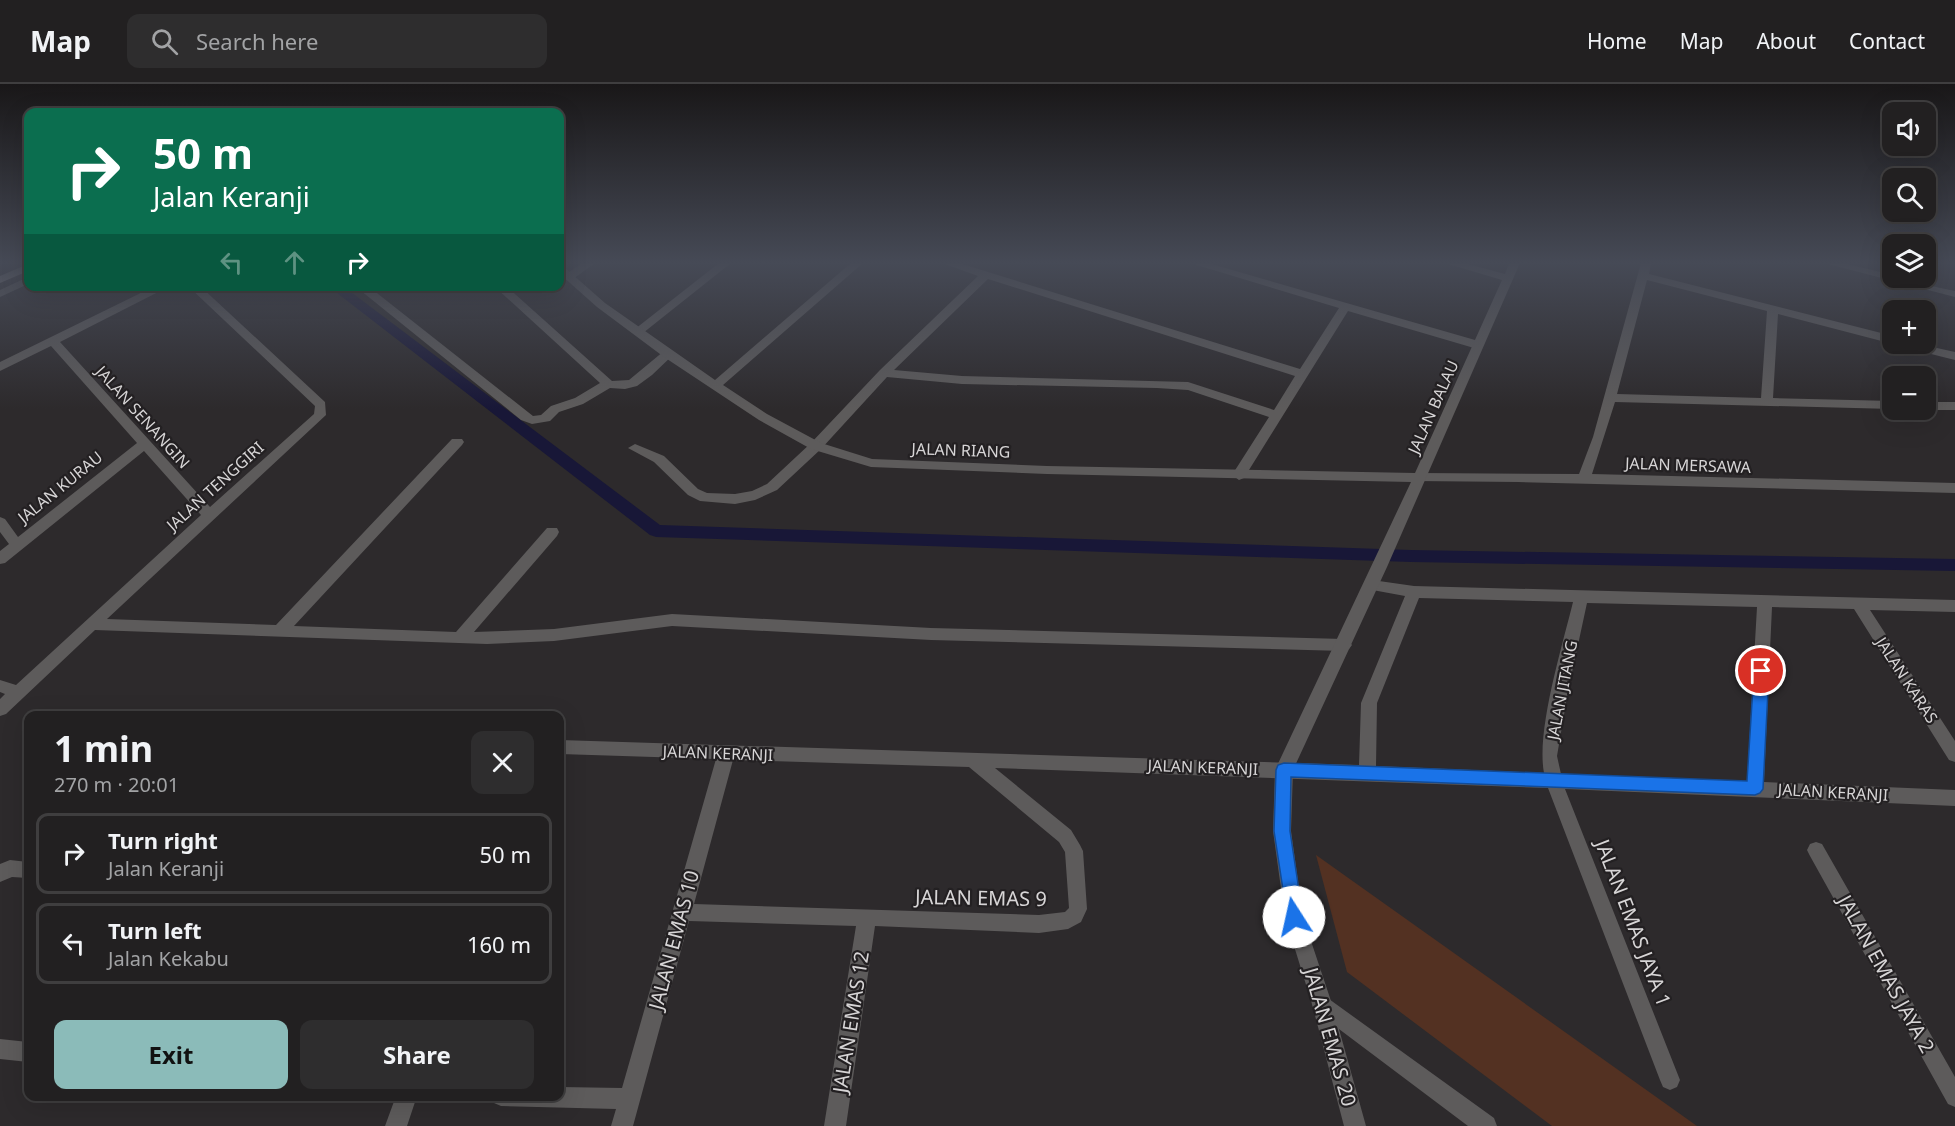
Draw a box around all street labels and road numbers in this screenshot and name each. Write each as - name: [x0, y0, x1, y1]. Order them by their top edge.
- street label: JALAN BALAU: [1402, 357, 1463, 459]
- street label: JALAN SENANGIN: [90, 359, 195, 473]
- street label: JALAN TENGGIRI: [160, 436, 268, 537]
- street label: JALAN RIANG: [909, 437, 1011, 463]
- street label: JALAN KURAU: [12, 446, 107, 529]
- street label: JALAN MERSAWA: [1623, 452, 1752, 478]
- street label: JALAN KARAS: [1870, 631, 1943, 728]
- street label: JALAN JITANG: [1541, 638, 1582, 744]
- street label: JALAN KERANJI: [660, 740, 774, 766]
- street label: JALAN KERANJI: [1145, 754, 1259, 780]
- street label: JALAN KERANJI: [1775, 778, 1889, 806]
- street label: JALAN EMAS JAYA 1: [1588, 834, 1678, 1010]
- street label: JALAN EMAS 10: [641, 867, 705, 1014]
- street label: JALAN EMAS 9: [913, 883, 1047, 912]
- street label: JALAN EMAS JAYA 2: [1831, 888, 1941, 1058]
- street label: JALAN EMAS 12: [826, 949, 875, 1097]
- street label: JALAN EMAS 20: [1297, 962, 1363, 1109]

